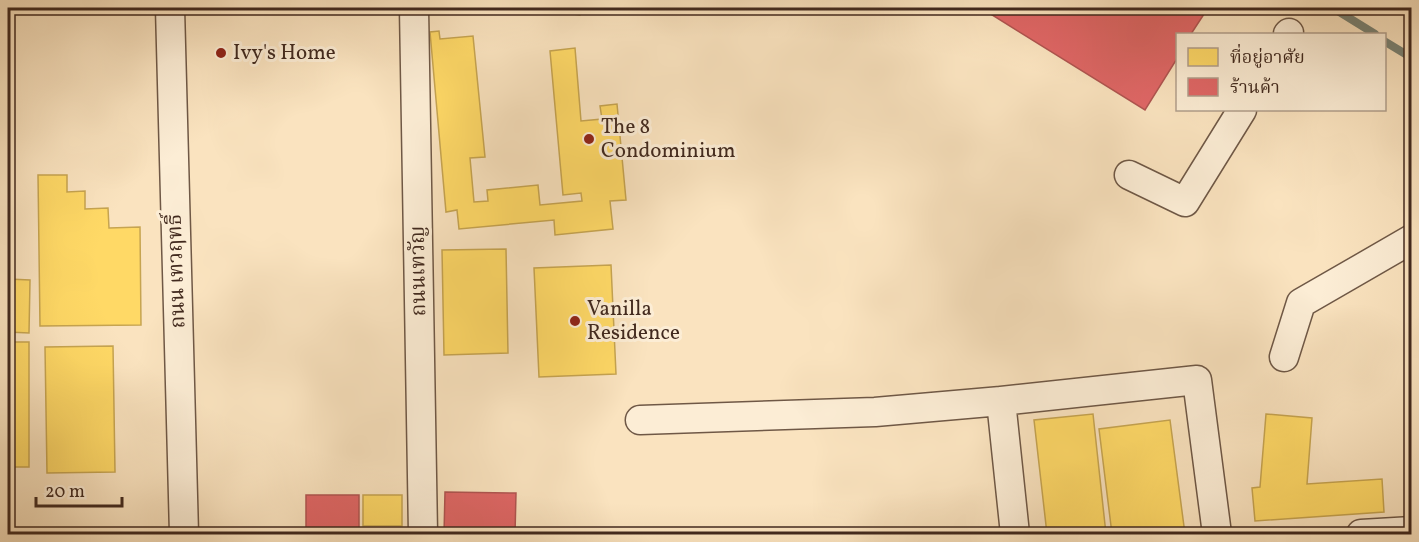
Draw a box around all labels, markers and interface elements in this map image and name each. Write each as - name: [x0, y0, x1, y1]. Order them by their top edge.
- legend: [1176, 33, 1386, 111]
- place label: Ivy's Home: [233, 39, 336, 68]
- text: ที่อยู่อาศัย: [1230, 43, 1305, 71]
- marker: Ivy's Home: [214, 46, 228, 60]
- text: ร้านค้า: [1230, 76, 1280, 101]
- place label: The 8 Condominium: [601, 113, 736, 166]
- marker: The 8 Condominium: [582, 132, 596, 146]
- street label: ถนน เทวฤทธิ์: [158, 211, 193, 329]
- street label: ถนนเทวัญ: [404, 225, 434, 317]
- place label: Vanilla Residence: [587, 295, 680, 348]
- marker: Vanilla Residence: [568, 314, 582, 328]
- scale bar: [36, 470, 122, 508]
- text: 20 m: [45, 480, 85, 505]

